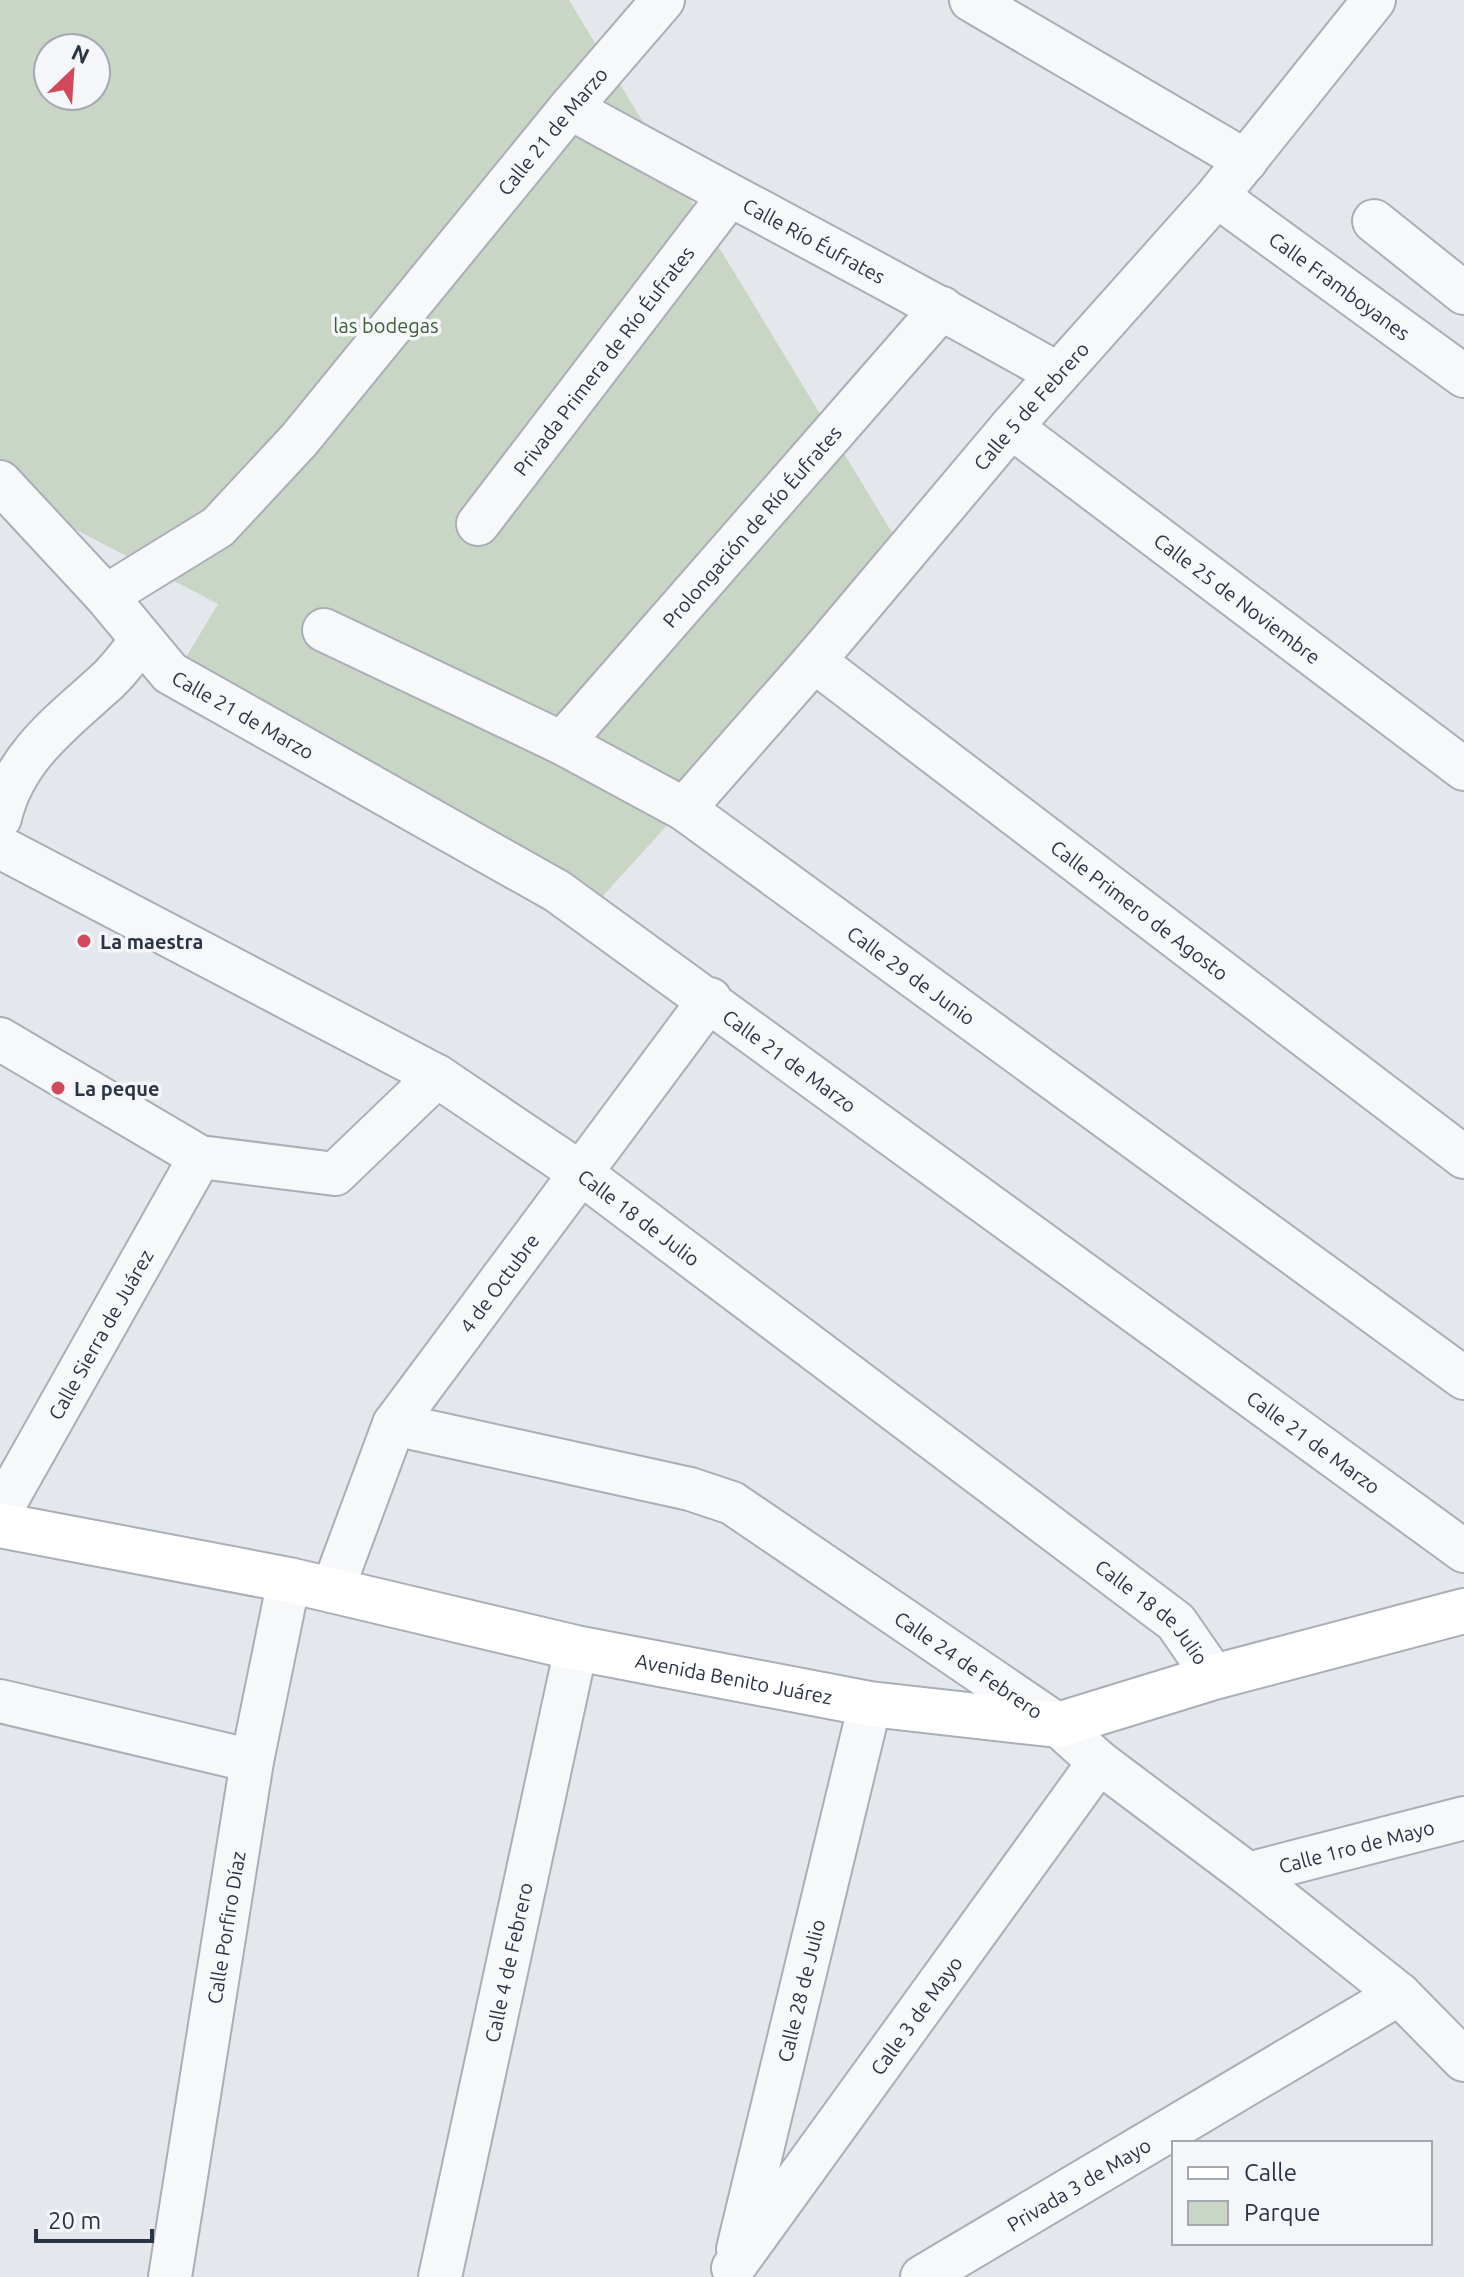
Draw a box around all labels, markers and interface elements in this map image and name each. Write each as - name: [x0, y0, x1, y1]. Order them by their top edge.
- north arrow: [32, 32, 112, 112]
- text: N: [68, 39, 93, 68]
- street label: Calle 21 de Marzo: [492, 62, 612, 199]
- street label: Calle Río Éufrates: [739, 193, 889, 288]
- street label: Calle Framboyanes: [1265, 227, 1415, 344]
- street label: Privada Primera de Río Éufrates: [508, 241, 698, 480]
- park label: las bodegas: [333, 314, 439, 337]
- street label: Calle 5 de Febrero: [968, 337, 1093, 474]
- street label: Prolongación de Río Éufrates: [657, 421, 846, 632]
- street label: Calle 25 de Noviembre: [1150, 528, 1325, 668]
- street label: Calle 21 de Marzo: [168, 665, 318, 763]
- street label: Calle Primero de Agosto: [1047, 835, 1233, 985]
- street label: Calle 29 de Junio: [843, 921, 980, 1029]
- place label: La maestra: [100, 930, 203, 953]
- marker: La maestra: [75, 932, 93, 950]
- street label: Calle 21 de Marzo: [719, 1004, 861, 1117]
- place label: La peque: [74, 1077, 160, 1100]
- marker: La peque: [49, 1079, 67, 1097]
- street label: Calle 18 de Julio: [574, 1164, 705, 1270]
- street label: 4 de Octubre: [455, 1229, 543, 1337]
- street label: Calle Sierra de Juárez: [43, 1245, 157, 1423]
- street label: Calle 21 de Marzo: [1243, 1386, 1385, 1498]
- street label: Calle 18 de Julio: [1091, 1554, 1213, 1669]
- street label: Calle 24 de Febrero: [890, 1606, 1047, 1723]
- street label: Avenida Benito Juárez: [634, 1648, 834, 1708]
- street label: Calle 1ro de Mayo: [1276, 1815, 1437, 1877]
- street label: Calle Porfiro Díaz: [202, 1849, 249, 2006]
- street label: Calle 4 de Febrero: [480, 1880, 537, 2044]
- street label: Calle 28 de Julio: [772, 1917, 829, 2064]
- street label: Calle 3 de Mayo: [865, 1951, 966, 2079]
- street label: Privada 3 de Mayo: [1002, 2133, 1155, 2236]
- legend: [1172, 2141, 1432, 2245]
- text: Calle: [1244, 2159, 1297, 2186]
- scale bar: [36, 2193, 152, 2243]
- text: Parque: [1244, 2199, 1321, 2226]
- text: 20 m: [48, 2207, 101, 2234]

